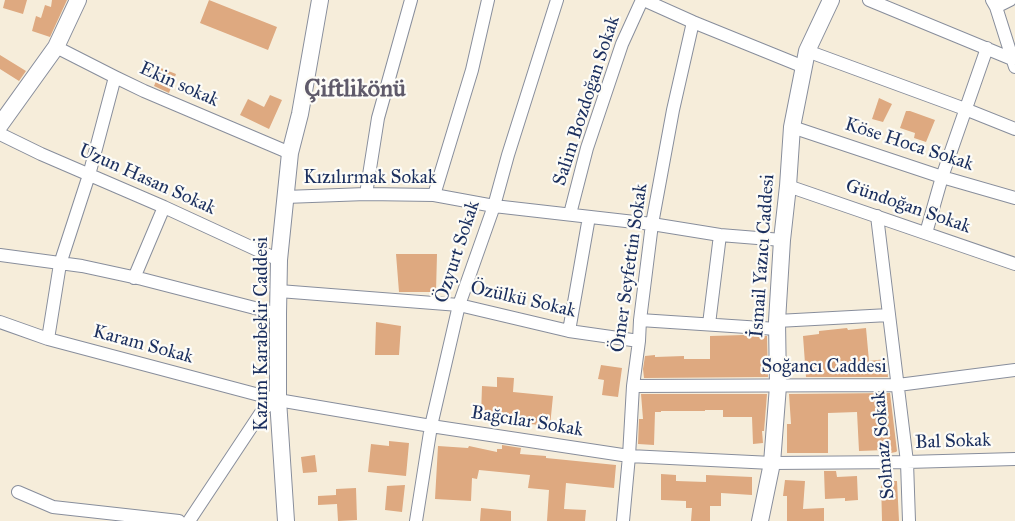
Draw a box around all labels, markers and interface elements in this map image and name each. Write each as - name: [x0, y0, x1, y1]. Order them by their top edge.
- street label: Salim Bozdoğan Sokak: [549, 13, 625, 189]
- street label: Ekin sokak: [136, 57, 222, 113]
- district label: Çiftlikönü: [304, 76, 406, 104]
- street label: Köse Hoca Sokak: [842, 113, 976, 177]
- street label: Uzun Hasan Sokak: [75, 140, 219, 220]
- street label: Kızılırmak Sokak: [303, 167, 437, 189]
- street label: İsmail Yazıcı Caddesi: [746, 173, 780, 339]
- street label: Gündoğan Sokak: [842, 175, 974, 239]
- street label: Ömer Seyfettin Sokak: [607, 182, 653, 354]
- street label: Özyurt Sokak: [431, 198, 485, 306]
- street label: Kazım Karabekir Caddesi: [251, 237, 273, 431]
- street label: Özülkü Sokak: [468, 277, 578, 323]
- street label: Karam Sokak: [90, 321, 196, 369]
- street label: Soğancı Caddesi: [761, 356, 887, 378]
- street label: Solmaz Sokak: [868, 390, 900, 500]
- street label: Bağcılar Sokak: [469, 402, 585, 442]
- street label: Bal Sokak: [915, 429, 991, 455]

